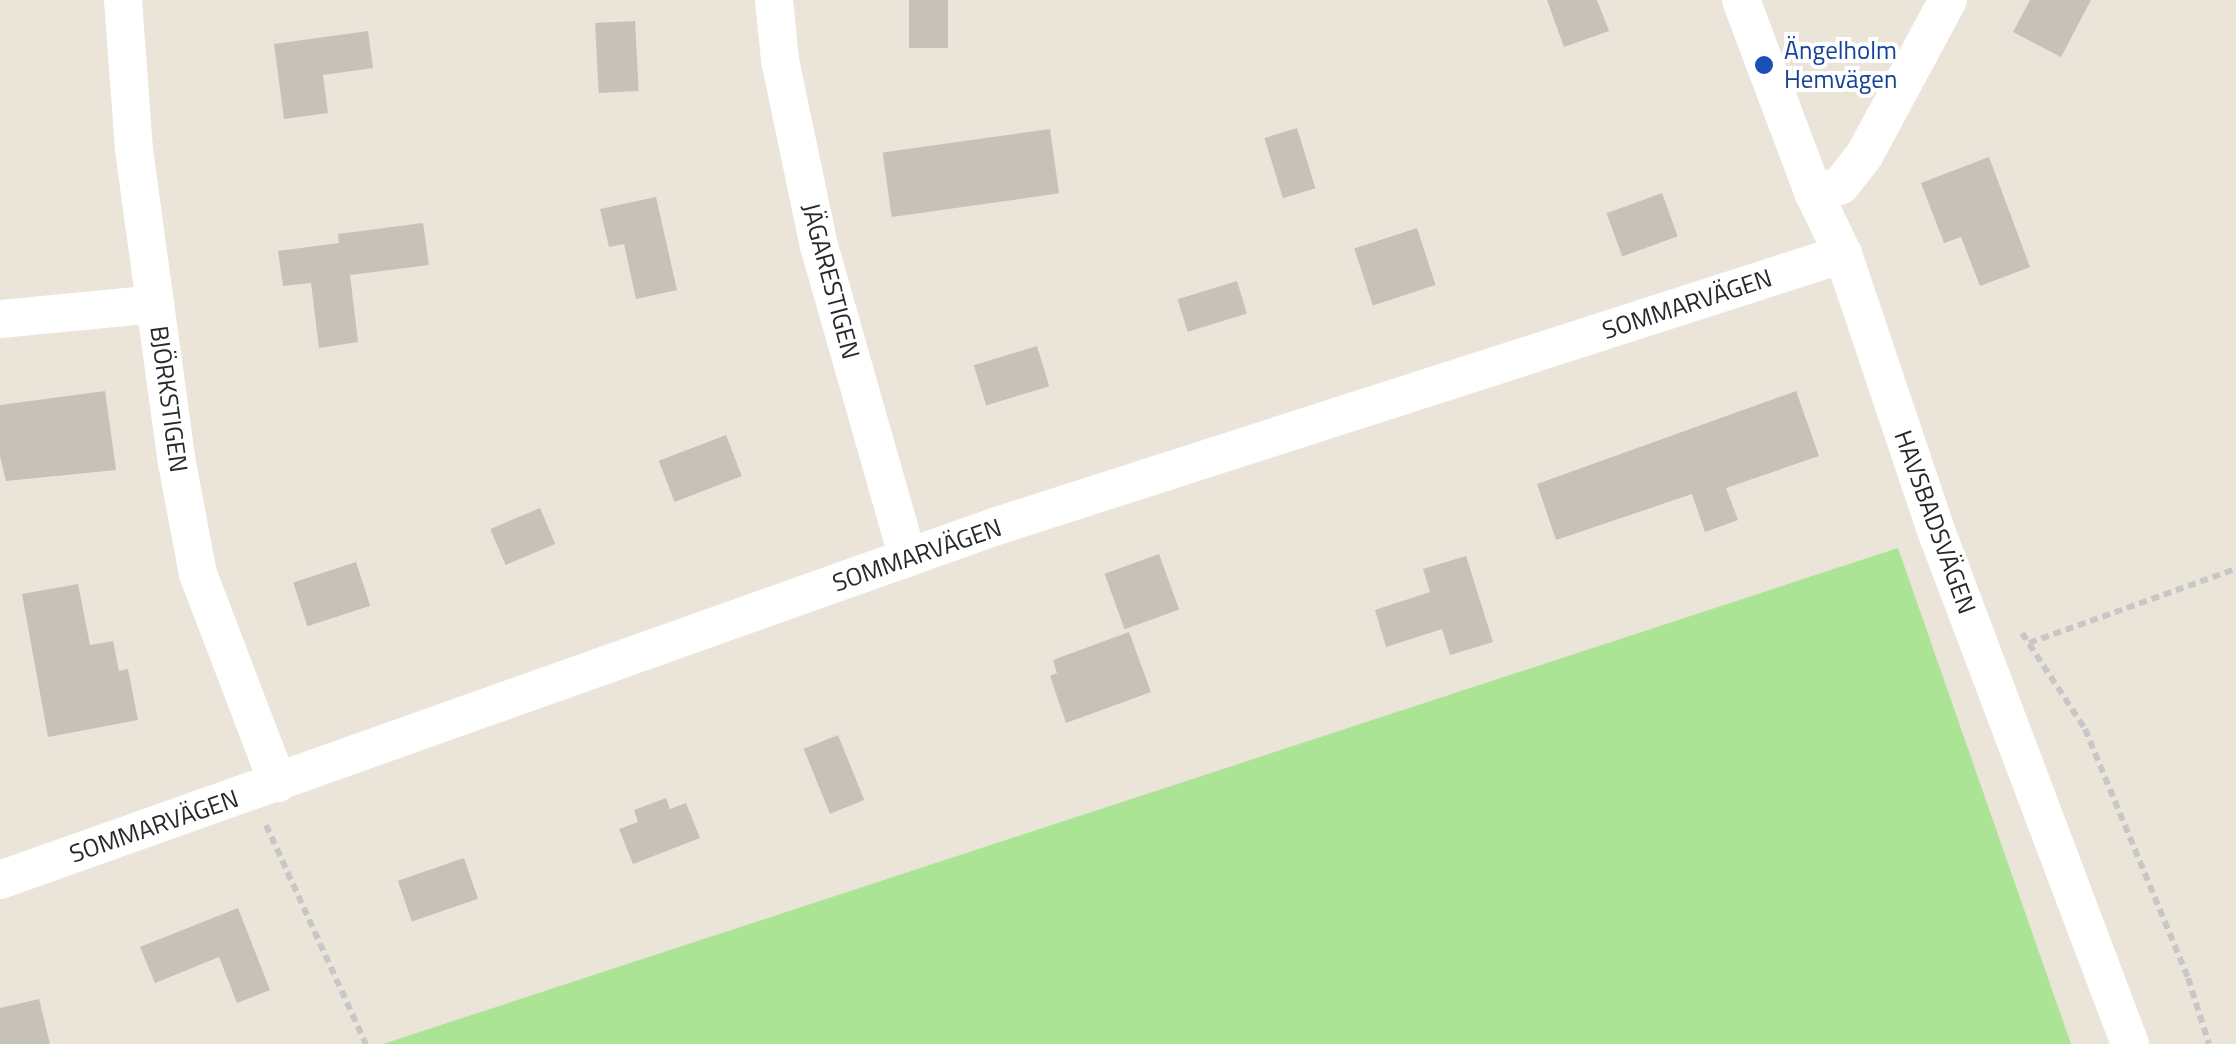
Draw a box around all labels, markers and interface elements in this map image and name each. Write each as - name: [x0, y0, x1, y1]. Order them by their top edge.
- place label: Ängelholm Hemvägen: [1784, 36, 1897, 95]
- marker: Ängelholm Hemvägen: [1753, 54, 1775, 76]
- street label: JÄGARESTIGEN: [796, 200, 866, 362]
- street label: SOMMARVÄGEN: [1598, 262, 1776, 346]
- street label: BJÖRKSTIGEN: [144, 324, 194, 474]
- street label: HAVSBADSVÄGEN: [1888, 426, 1982, 618]
- street label: SOMMARVÄGEN: [829, 512, 1005, 598]
- street label: SOMMARVÄGEN: [66, 783, 242, 869]

